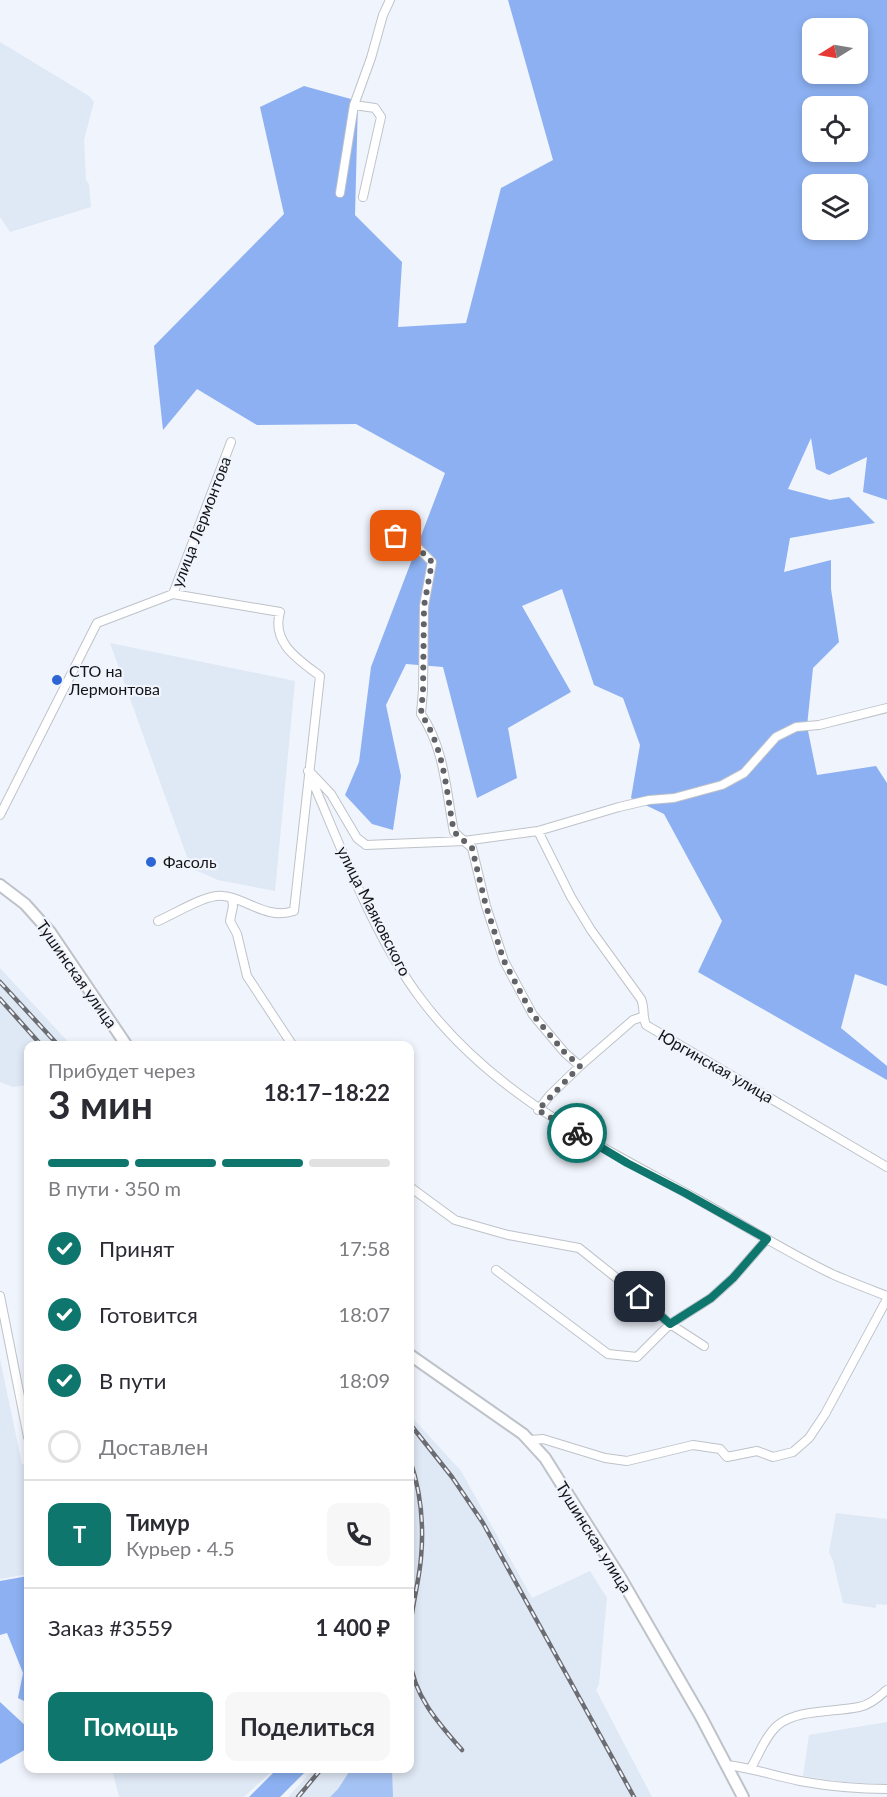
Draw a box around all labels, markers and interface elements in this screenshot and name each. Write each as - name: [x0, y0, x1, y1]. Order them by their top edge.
- north arrow: [802, 18, 868, 84]
- map controls: [802, 18, 868, 240]
- button: locate: [802, 96, 868, 162]
- button: layers: [802, 174, 868, 240]
- street label: улица Лермонтова: [167, 454, 234, 590]
- pin: [370, 510, 421, 561]
- icon: bag: [379, 519, 412, 552]
- place label: СТО на Лермонтова: [68, 661, 160, 698]
- marker: СТО на Лермонтова: [50, 673, 64, 687]
- street label: улица Маяковского: [333, 843, 415, 979]
- place label: Фасоль: [163, 852, 217, 871]
- marker: Фасоль: [144, 855, 158, 869]
- street label: Тушинская улица: [33, 916, 122, 1031]
- street label: Юргинская улица: [655, 1025, 777, 1106]
- text: Прибудет через: [48, 1058, 195, 1082]
- text: 18:17–18:22: [264, 1079, 390, 1106]
- text: 3 мин: [48, 1081, 153, 1127]
- courier: [547, 1103, 607, 1163]
- icon: bike: [561, 1117, 594, 1150]
- text: В пути · 350 m: [48, 1176, 181, 1200]
- icon: check: [48, 1232, 81, 1265]
- text: Принят: [99, 1235, 174, 1262]
- text: 17:58: [339, 1236, 390, 1260]
- pin: [614, 1271, 665, 1322]
- icon: home: [623, 1280, 656, 1313]
- icon: check: [48, 1298, 81, 1331]
- text: Готовится: [99, 1301, 198, 1328]
- text: 18:07: [339, 1302, 390, 1326]
- icon: check: [48, 1364, 81, 1397]
- text: В пути: [99, 1367, 166, 1394]
- text: 18:09: [339, 1368, 390, 1392]
- text: Доставлен: [99, 1433, 208, 1460]
- street label: Тушинская улица: [553, 1478, 636, 1596]
- button: phone: [327, 1503, 390, 1566]
- text: Тимур: [126, 1509, 190, 1536]
- text: Т: [73, 1521, 86, 1548]
- text: Курьер · 4.5: [126, 1536, 235, 1560]
- text: Заказ #3559: [48, 1614, 173, 1641]
- text: 1 400 ₽: [315, 1614, 390, 1641]
- button: Помощь: [48, 1692, 213, 1761]
- button: Поделиться: [225, 1692, 390, 1761]

